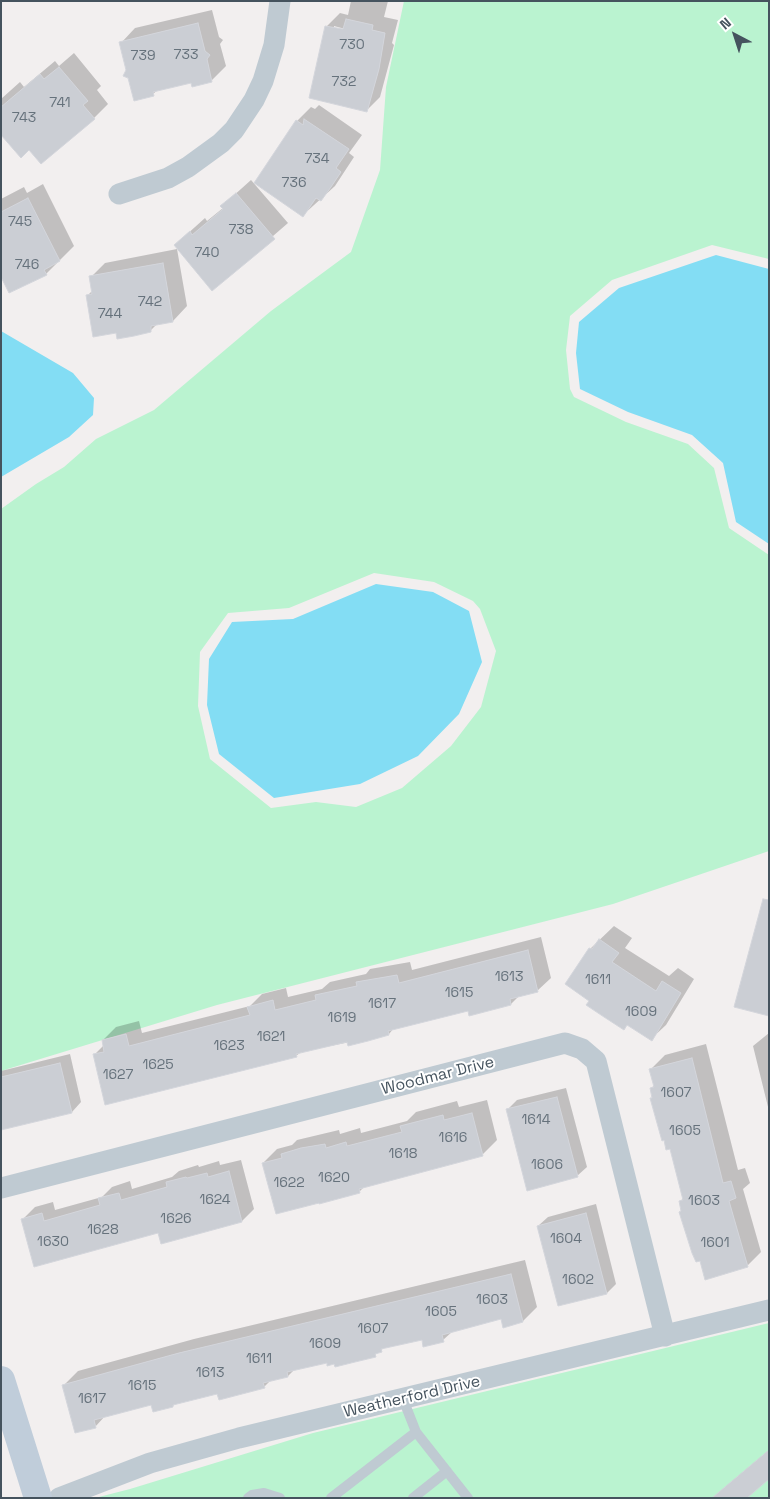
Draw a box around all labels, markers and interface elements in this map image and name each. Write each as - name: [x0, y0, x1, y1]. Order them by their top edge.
- north arrow: [710, 10, 760, 60]
- text: N: [716, 14, 735, 33]
- house number: 730: [339, 37, 365, 53]
- house number: 733: [174, 47, 198, 63]
- house number: 739: [131, 48, 155, 64]
- house number: 732: [332, 74, 356, 90]
- house number: 741: [49, 95, 71, 111]
- house number: 743: [12, 110, 36, 126]
- house number: 734: [304, 151, 330, 167]
- house number: 736: [282, 175, 306, 191]
- house number: 745: [8, 214, 32, 230]
- house number: 738: [228, 222, 254, 238]
- house number: 740: [195, 245, 219, 261]
- house number: 746: [15, 257, 39, 273]
- house number: 742: [138, 294, 162, 310]
- house number: 744: [98, 306, 122, 322]
- house number: 1613: [495, 969, 523, 985]
- house number: 1611: [585, 972, 611, 988]
- house number: 1615: [445, 985, 473, 1001]
- house number: 1617: [368, 996, 396, 1012]
- house number: 1609: [625, 1004, 657, 1020]
- house number: 1619: [328, 1010, 356, 1026]
- house number: 1621: [257, 1029, 285, 1045]
- house number: 1623: [213, 1038, 245, 1054]
- street label: Woodmar Drive: [380, 1053, 496, 1099]
- house number: 1625: [142, 1057, 174, 1073]
- house number: 1627: [103, 1067, 133, 1083]
- house number: 1607: [660, 1085, 692, 1101]
- house number: 1614: [522, 1112, 550, 1128]
- house number: 1605: [669, 1123, 701, 1139]
- house number: 1616: [439, 1130, 467, 1146]
- house number: 1618: [389, 1146, 417, 1162]
- house number: 1606: [531, 1157, 563, 1173]
- house number: 1620: [318, 1170, 350, 1186]
- house number: 1622: [273, 1175, 305, 1191]
- house number: 1624: [199, 1192, 231, 1208]
- house number: 1603: [688, 1193, 720, 1209]
- house number: 1626: [160, 1211, 192, 1227]
- house number: 1628: [87, 1222, 119, 1238]
- house number: 1604: [550, 1231, 582, 1247]
- house number: 1630: [37, 1234, 69, 1250]
- house number: 1601: [700, 1235, 730, 1251]
- house number: 1602: [562, 1272, 594, 1288]
- house number: 1603: [476, 1292, 508, 1308]
- house number: 1605: [425, 1304, 457, 1320]
- house number: 1607: [357, 1321, 389, 1337]
- house number: 1609: [309, 1336, 341, 1352]
- house number: 1611: [246, 1351, 272, 1367]
- house number: 1613: [196, 1365, 224, 1381]
- street label: Weatherford Drive: [342, 1372, 482, 1422]
- house number: 1615: [128, 1378, 156, 1394]
- house number: 1617: [78, 1391, 106, 1407]

